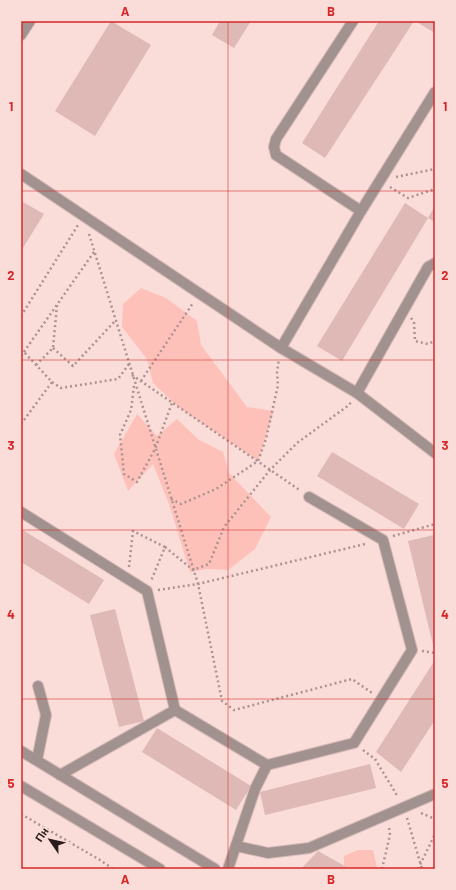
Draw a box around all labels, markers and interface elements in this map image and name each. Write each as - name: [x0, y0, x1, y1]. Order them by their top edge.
- text: A: [121, 3, 130, 19]
- text: B: [327, 3, 335, 19]
- text: 1: [9, 98, 13, 114]
- text: 1: [443, 98, 447, 114]
- text: 2: [7, 267, 15, 283]
- text: 2: [441, 267, 449, 283]
- text: 3: [7, 437, 15, 453]
- text: 3: [441, 437, 449, 453]
- text: 4: [7, 606, 15, 622]
- text: 4: [441, 606, 449, 622]
- text: 5: [7, 775, 15, 791]
- text: 5: [441, 775, 449, 791]
- north arrow: [30, 820, 70, 860]
- text: Пн: [32, 824, 51, 844]
- text: A: [121, 871, 130, 887]
- text: B: [327, 871, 335, 887]

